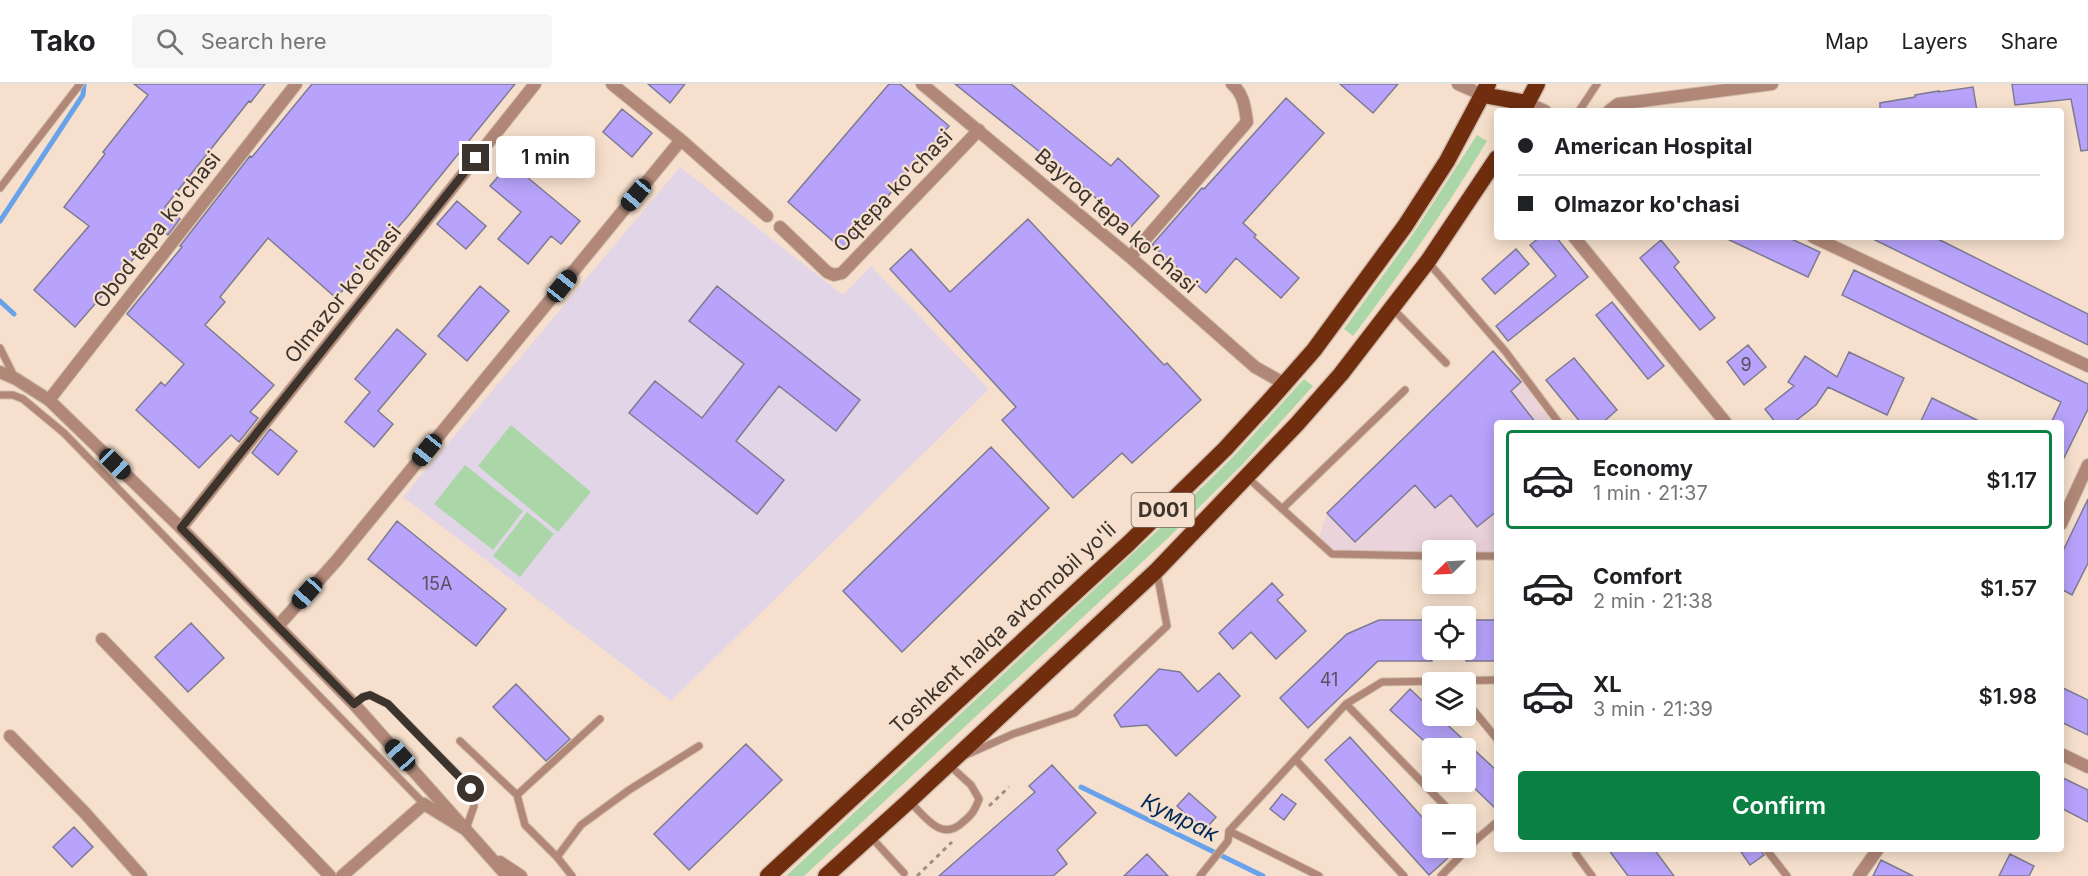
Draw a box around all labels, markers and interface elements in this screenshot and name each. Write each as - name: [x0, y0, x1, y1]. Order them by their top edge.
- search box: [132, 14, 552, 68]
- text: Tako: [30, 24, 96, 58]
- icon: search: [153, 25, 186, 58]
- text: Search here: [201, 28, 326, 54]
- text: Map: [1825, 29, 1869, 54]
- text: Layers: [1902, 29, 1968, 54]
- text: Share: [2001, 29, 2058, 54]
- street label: Oqtepa ko'chasi: [828, 124, 957, 257]
- text: American Hospital: [1554, 133, 1753, 159]
- callout: 1 min: [497, 137, 596, 179]
- street label: Bayroq tepa koʻchasi: [1030, 143, 1203, 298]
- route end: [462, 144, 489, 171]
- text: 1 min: [521, 145, 570, 169]
- street label: Obod tepa ko'chasi: [88, 146, 225, 313]
- car: [618, 175, 654, 215]
- text: Olmazor ko'chasi: [1554, 191, 1740, 217]
- street label: Olmazor ko'chasi: [279, 219, 406, 368]
- car: [544, 266, 580, 306]
- house number: 9: [1740, 354, 1752, 375]
- car: [409, 430, 445, 470]
- car: [96, 445, 134, 483]
- icon: car: [1521, 453, 1575, 507]
- text: Economy: [1593, 455, 1693, 481]
- text: $1.17: [1986, 467, 2037, 493]
- text: 1 min · 21:37: [1593, 481, 1708, 505]
- road number: D001: [1132, 493, 1194, 527]
- street label: Toshkent halqa avtomobil yo'li: [885, 516, 1121, 739]
- north arrow: [1422, 540, 1476, 594]
- map controls: [1422, 540, 1476, 858]
- icon: car: [1521, 561, 1575, 615]
- text: Comfort: [1593, 563, 1682, 589]
- house number: 15A: [422, 573, 452, 594]
- car: [288, 574, 326, 612]
- text: $1.57: [1980, 575, 2037, 601]
- text: 2 min · 21:38: [1593, 589, 1713, 613]
- button: locate: [1422, 606, 1476, 660]
- house number: 41: [1320, 669, 1338, 690]
- icon: car: [1521, 669, 1575, 723]
- text: XL: [1593, 671, 1622, 697]
- button: layers: [1422, 672, 1476, 726]
- text: $1.98: [1978, 683, 2037, 709]
- text: 3 min · 21:39: [1593, 697, 1713, 721]
- car: [381, 736, 419, 774]
- button: +: [1422, 738, 1476, 792]
- button: Confirm: [1518, 771, 2040, 840]
- route start: [457, 775, 484, 802]
- water label: Кумрак: [1137, 787, 1224, 847]
- button: −: [1422, 804, 1476, 858]

